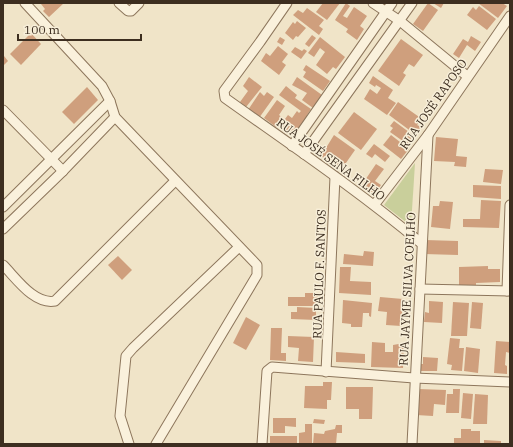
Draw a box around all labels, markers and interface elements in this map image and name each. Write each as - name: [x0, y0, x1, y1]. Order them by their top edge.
- scale bar: [18, 16, 141, 42]
- text: 100 m: [24, 22, 60, 37]
- street label: RUA JOSÉ RAPOSO: [396, 56, 470, 152]
- street label: RUA JOSÉ SENA FILHO: [274, 114, 388, 204]
- street label: RUA PAULO F. SANTOS: [309, 209, 329, 339]
- street label: RUA JAYME SILVA COELHO: [395, 212, 419, 366]

